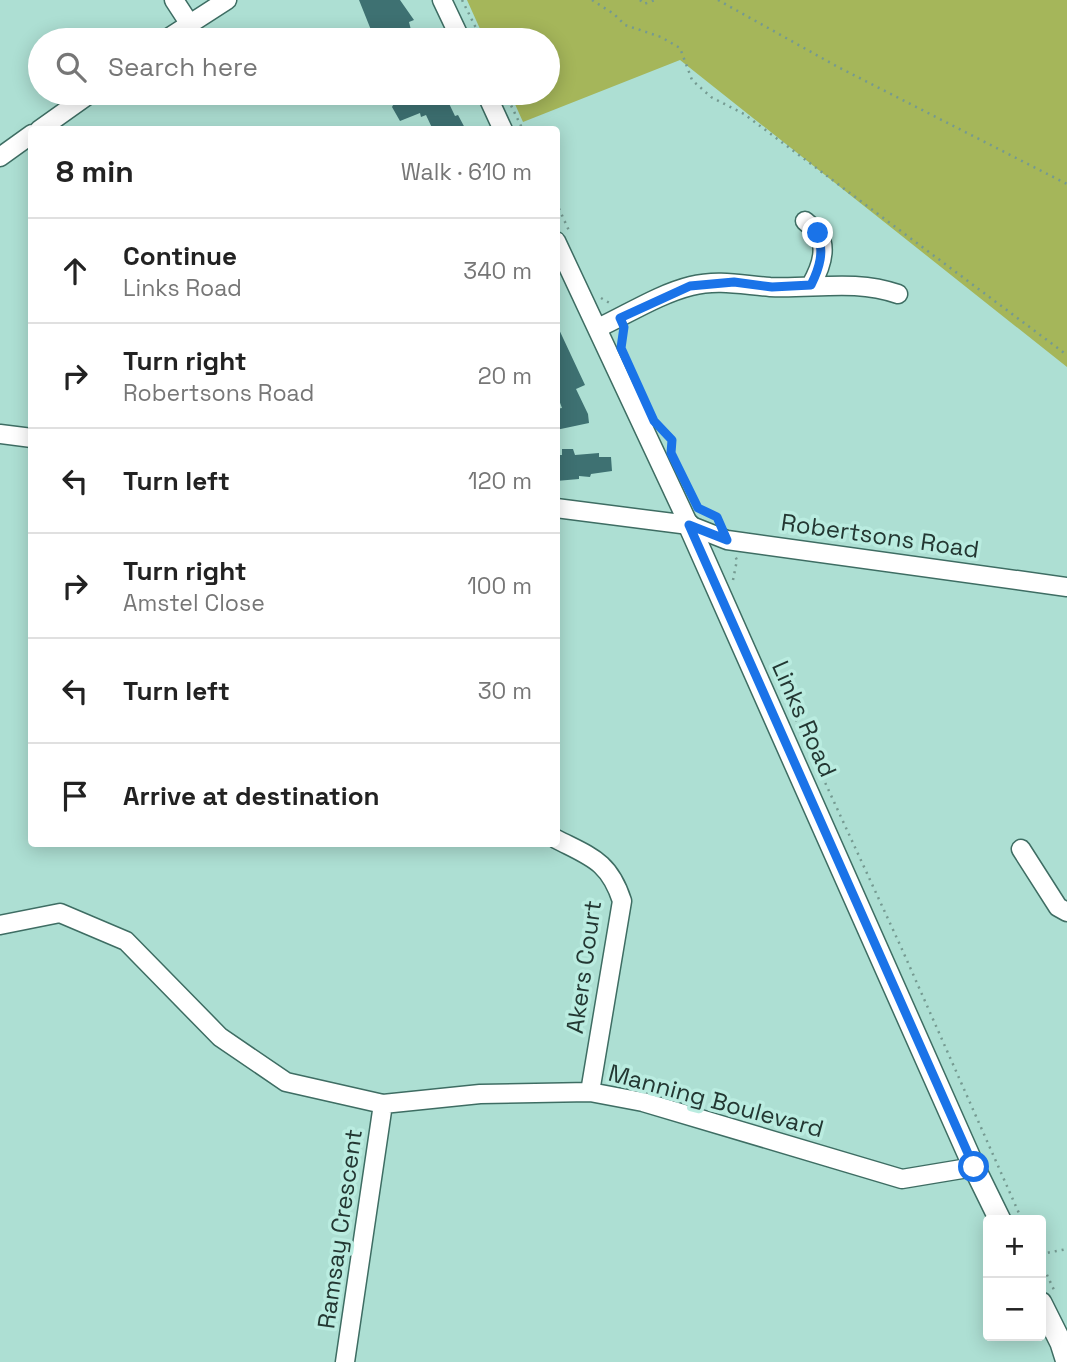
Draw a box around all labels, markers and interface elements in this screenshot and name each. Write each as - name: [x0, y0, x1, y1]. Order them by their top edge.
- search box: [28, 28, 560, 105]
- icon: search: [52, 48, 90, 86]
- text: Search here: [108, 50, 258, 84]
- text: 8 min: [56, 152, 134, 191]
- text: Walk · 610 m: [401, 157, 532, 187]
- route end: [802, 217, 833, 248]
- text: Continue: [123, 239, 237, 273]
- icon: ahead: [56, 252, 94, 290]
- text: 340 m: [463, 256, 532, 286]
- text: Links Road: [123, 273, 242, 303]
- text: Turn right: [123, 344, 247, 378]
- icon: right: [56, 357, 94, 395]
- text: 20 m: [478, 361, 532, 391]
- text: Robertsons Road: [123, 378, 314, 408]
- icon: left: [56, 462, 94, 500]
- text: Turn left: [123, 464, 230, 498]
- text: 120 m: [468, 466, 532, 496]
- street label: Robertsons Road: [779, 506, 981, 565]
- text: Turn right: [123, 554, 247, 588]
- icon: right: [56, 567, 94, 605]
- text: 100 m: [467, 571, 532, 601]
- text: Amstel Close: [123, 588, 265, 618]
- street label: Links Road: [765, 656, 844, 782]
- icon: left: [56, 672, 94, 710]
- text: Turn left: [123, 674, 230, 708]
- text: 30 m: [478, 676, 532, 706]
- icon: arrive: [56, 777, 94, 815]
- text: Arrive at destination: [123, 779, 380, 813]
- street label: Akers Court: [559, 898, 608, 1036]
- street label: Manning Boulevard: [605, 1057, 827, 1144]
- street label: Ramsay Crescent: [310, 1127, 369, 1331]
- route start: [958, 1151, 989, 1182]
- map controls: [983, 1215, 1046, 1341]
- button: +: [983, 1215, 1046, 1278]
- button: −: [983, 1278, 1046, 1341]

